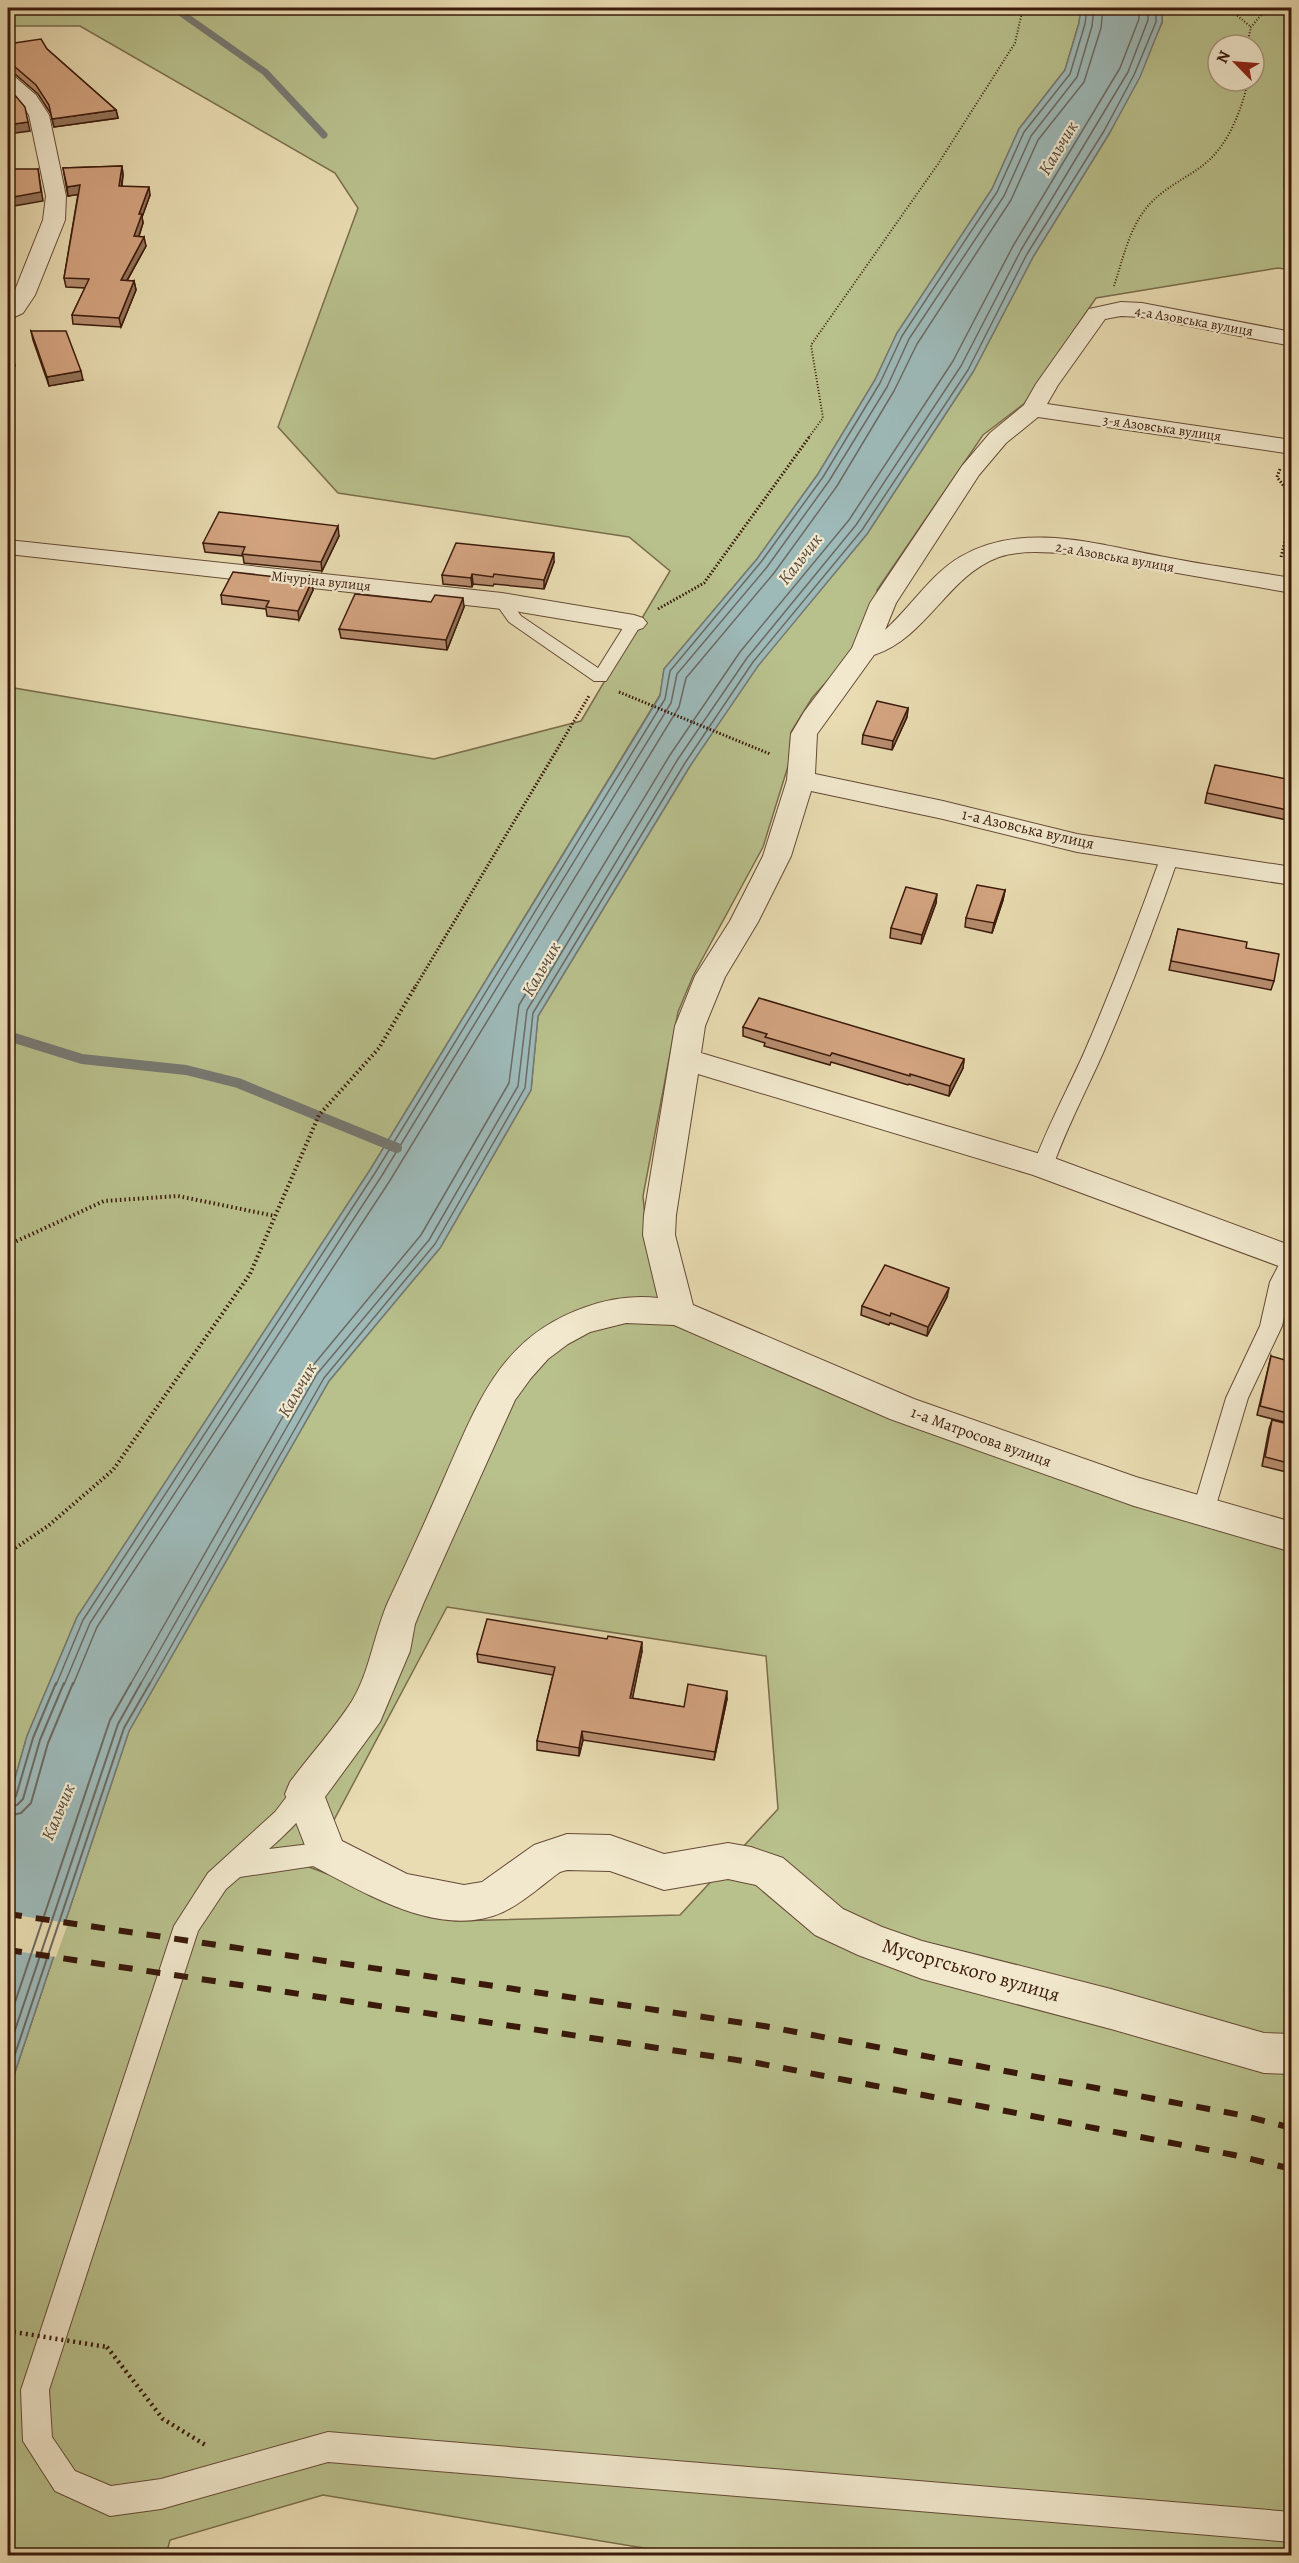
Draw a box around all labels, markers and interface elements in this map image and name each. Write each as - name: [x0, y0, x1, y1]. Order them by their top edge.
- north arrow: [1206, 33, 1266, 93]
- text: N: [1211, 47, 1236, 67]
- water label: Кальчик: [1032, 116, 1084, 180]
- street label: 4-а Азовська вулиця: [1133, 301, 1255, 341]
- street label: 3-я Азовська вулиця: [1102, 410, 1223, 446]
- water label: Кальчик: [772, 528, 828, 590]
- street label: 2-а Азовська вулиця: [1054, 537, 1176, 577]
- street label: Мічуріна вулиця: [270, 566, 372, 596]
- street label: 1-а Азовська вулиця: [960, 803, 1097, 855]
- water label: Кальчик: [516, 937, 566, 1001]
- water label: Кальчик: [272, 1358, 322, 1422]
- street label: 1-а Матросова вулиця: [908, 1401, 1055, 1473]
- water label: Кальчик: [35, 1780, 81, 1844]
- street label: Мусоргського вулиця: [879, 1932, 1063, 2008]

